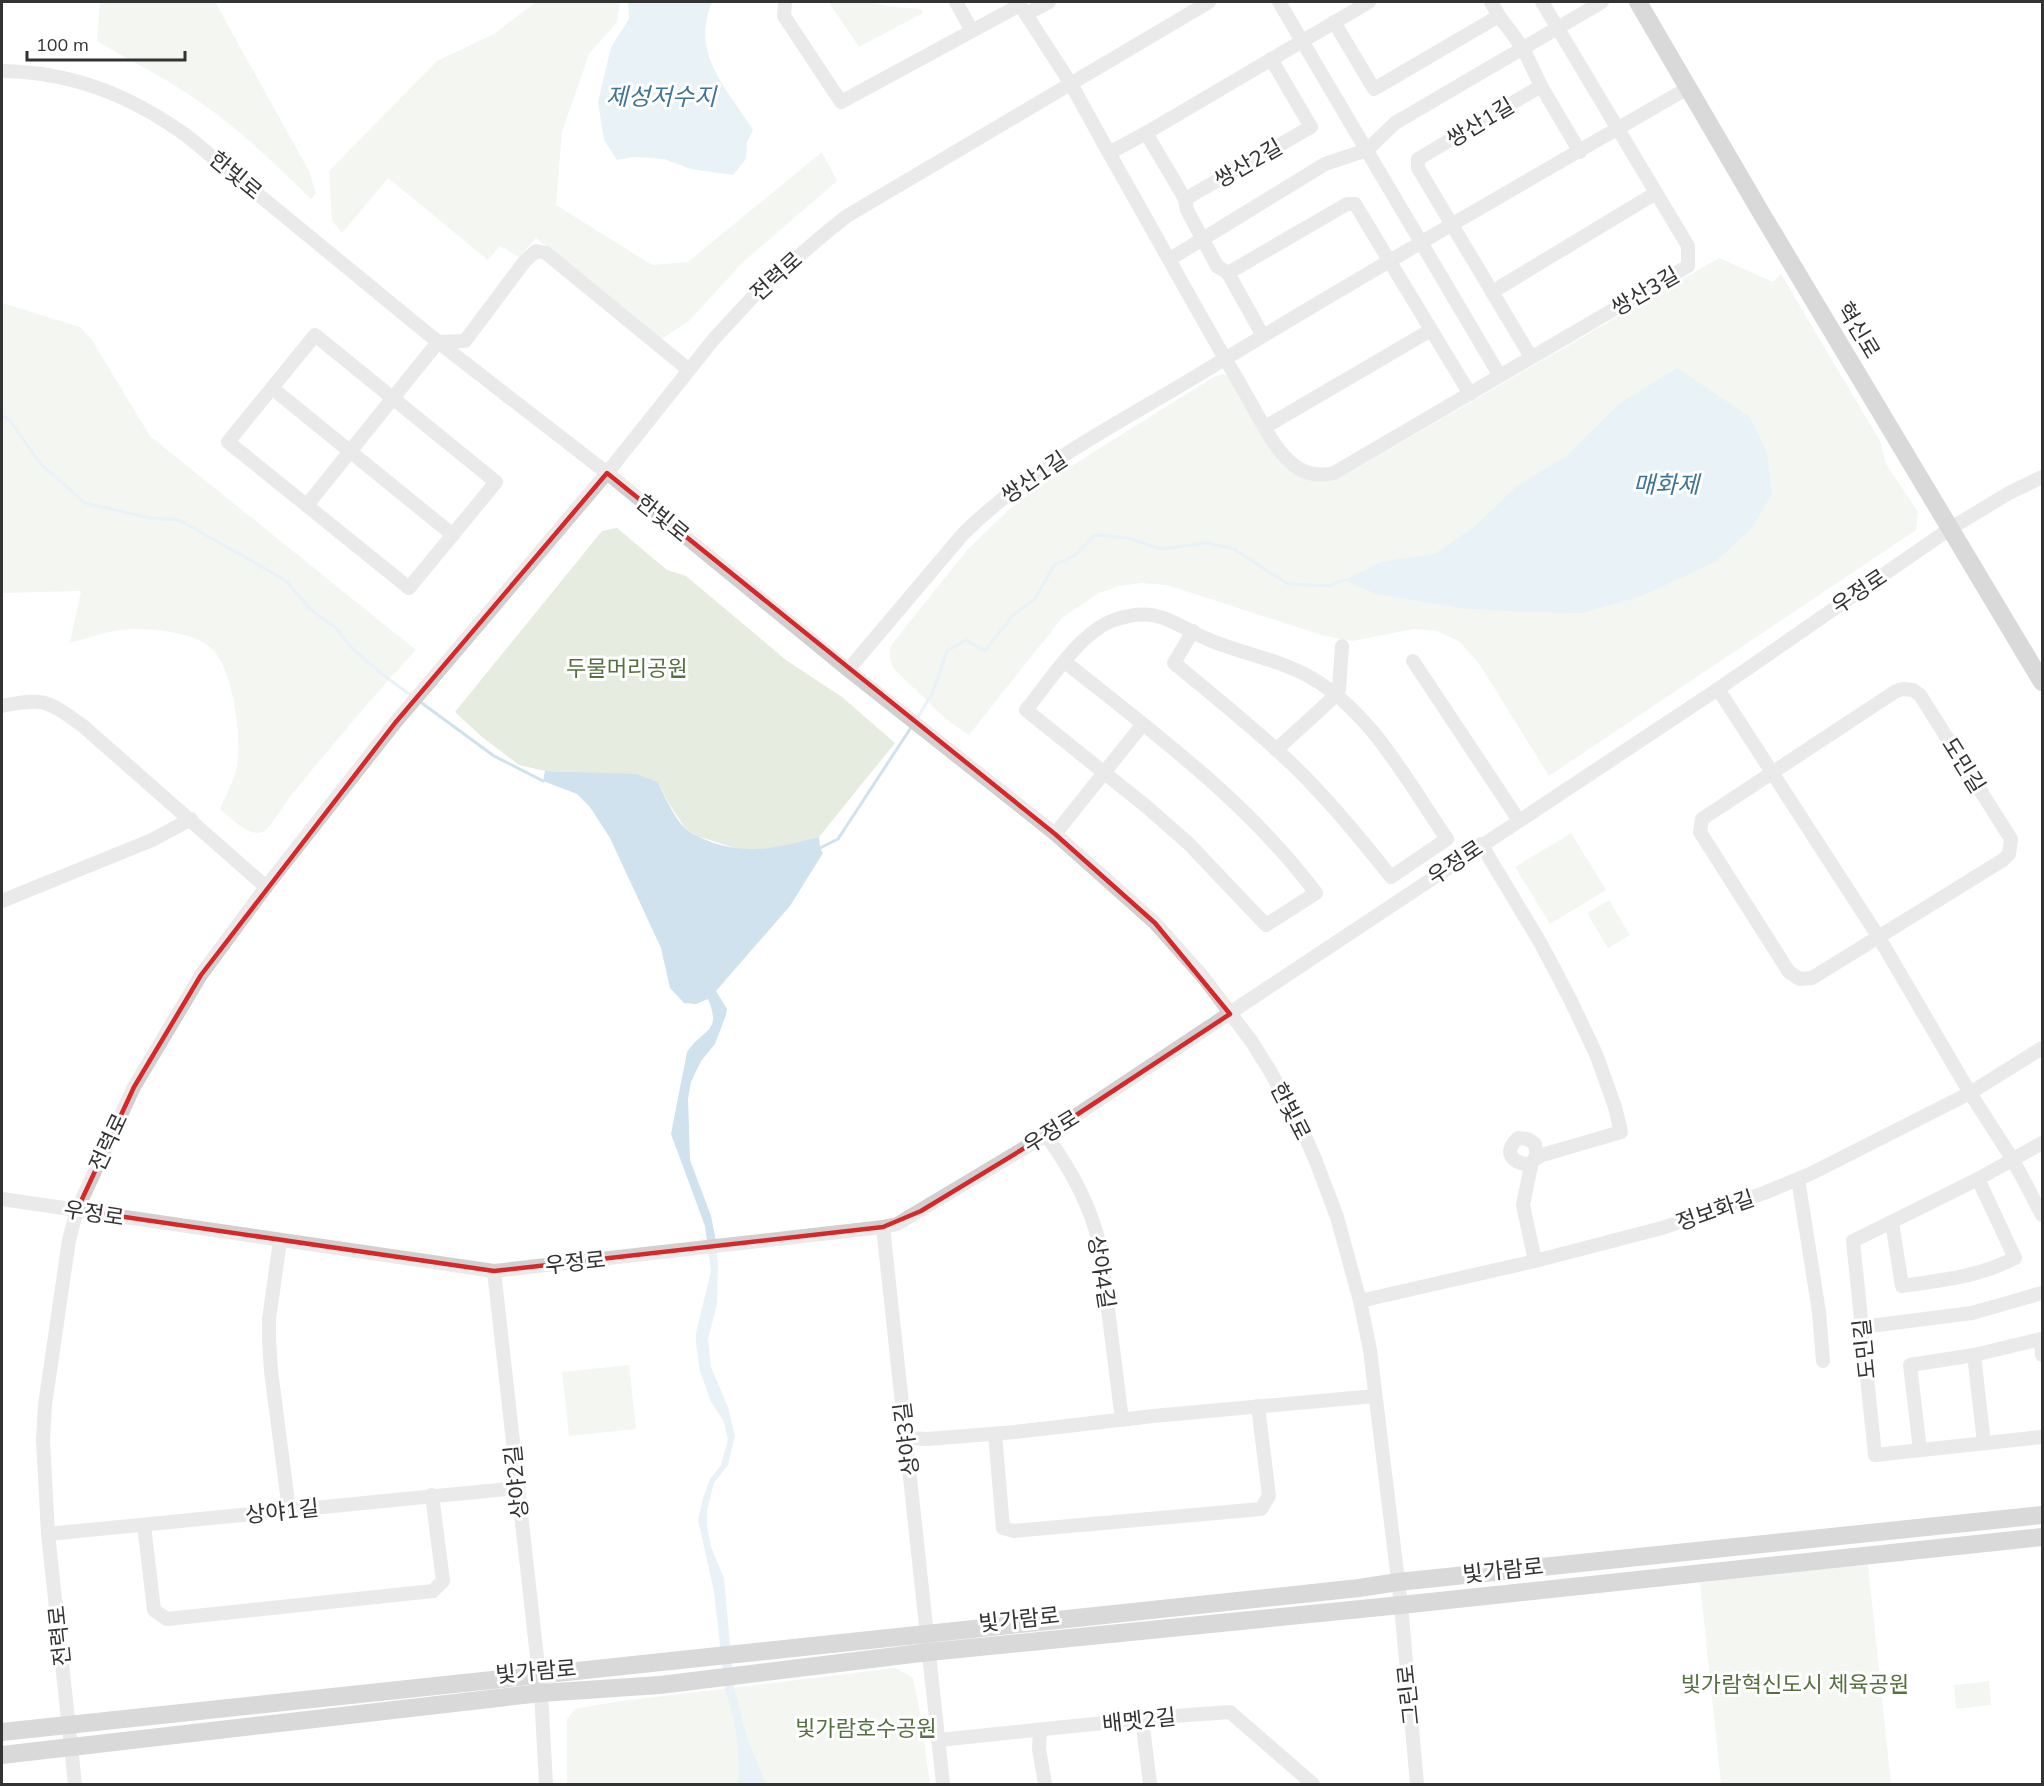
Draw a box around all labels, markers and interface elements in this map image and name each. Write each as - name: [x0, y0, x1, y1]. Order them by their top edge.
- scale bar: [27, 24, 184, 62]
- text: 100 m: [36, 33, 89, 56]
- water label: 제성저수지: [606, 81, 718, 111]
- street label: 쌍산1길: [1441, 91, 1519, 153]
- street label: 쌍산2길: [1209, 132, 1287, 194]
- street label: 한빛로: [204, 145, 268, 205]
- street label: 전력로: [744, 245, 808, 307]
- street label: 쌍산3길: [1606, 260, 1684, 322]
- street label: 혁신로: [1831, 297, 1887, 363]
- street label: 쌍산1길: [996, 445, 1072, 509]
- water label: 매화제: [1633, 469, 1702, 499]
- street label: 한빛로: [631, 488, 695, 548]
- street label: 우정로: [1826, 562, 1892, 620]
- park label: 두물머리공원: [566, 654, 688, 682]
- street label: 도민길: [1936, 732, 1992, 798]
- street label: 우정로: [1422, 833, 1488, 891]
- street label: 한빛로: [1265, 1078, 1317, 1144]
- street label: 우정로: [1018, 1103, 1084, 1159]
- street label: 전력로: [82, 1109, 134, 1175]
- street label: 정보화길: [1672, 1184, 1758, 1236]
- street label: 우정로: [62, 1194, 126, 1232]
- street label: 상야4길: [1082, 1233, 1122, 1311]
- street label: 우정로: [543, 1245, 607, 1279]
- street label: 도민길: [1847, 1317, 1881, 1381]
- street label: 상야3길: [888, 1401, 924, 1477]
- street label: 상야2길: [498, 1444, 534, 1520]
- street label: 상야1길: [244, 1493, 320, 1529]
- street label: 빛가람로: [1461, 1552, 1545, 1588]
- street label: 빛가람로: [977, 1601, 1061, 1637]
- street label: 전력로: [42, 1604, 76, 1668]
- street label: 빛가람로: [494, 1654, 578, 1688]
- street label: 그린로: [1391, 1663, 1425, 1727]
- park label: 빛가람혁신도시 체육공원: [1681, 1670, 1909, 1698]
- street label: 배멧2길: [1101, 1702, 1177, 1738]
- park label: 빛가람호수공원: [795, 1714, 937, 1742]

